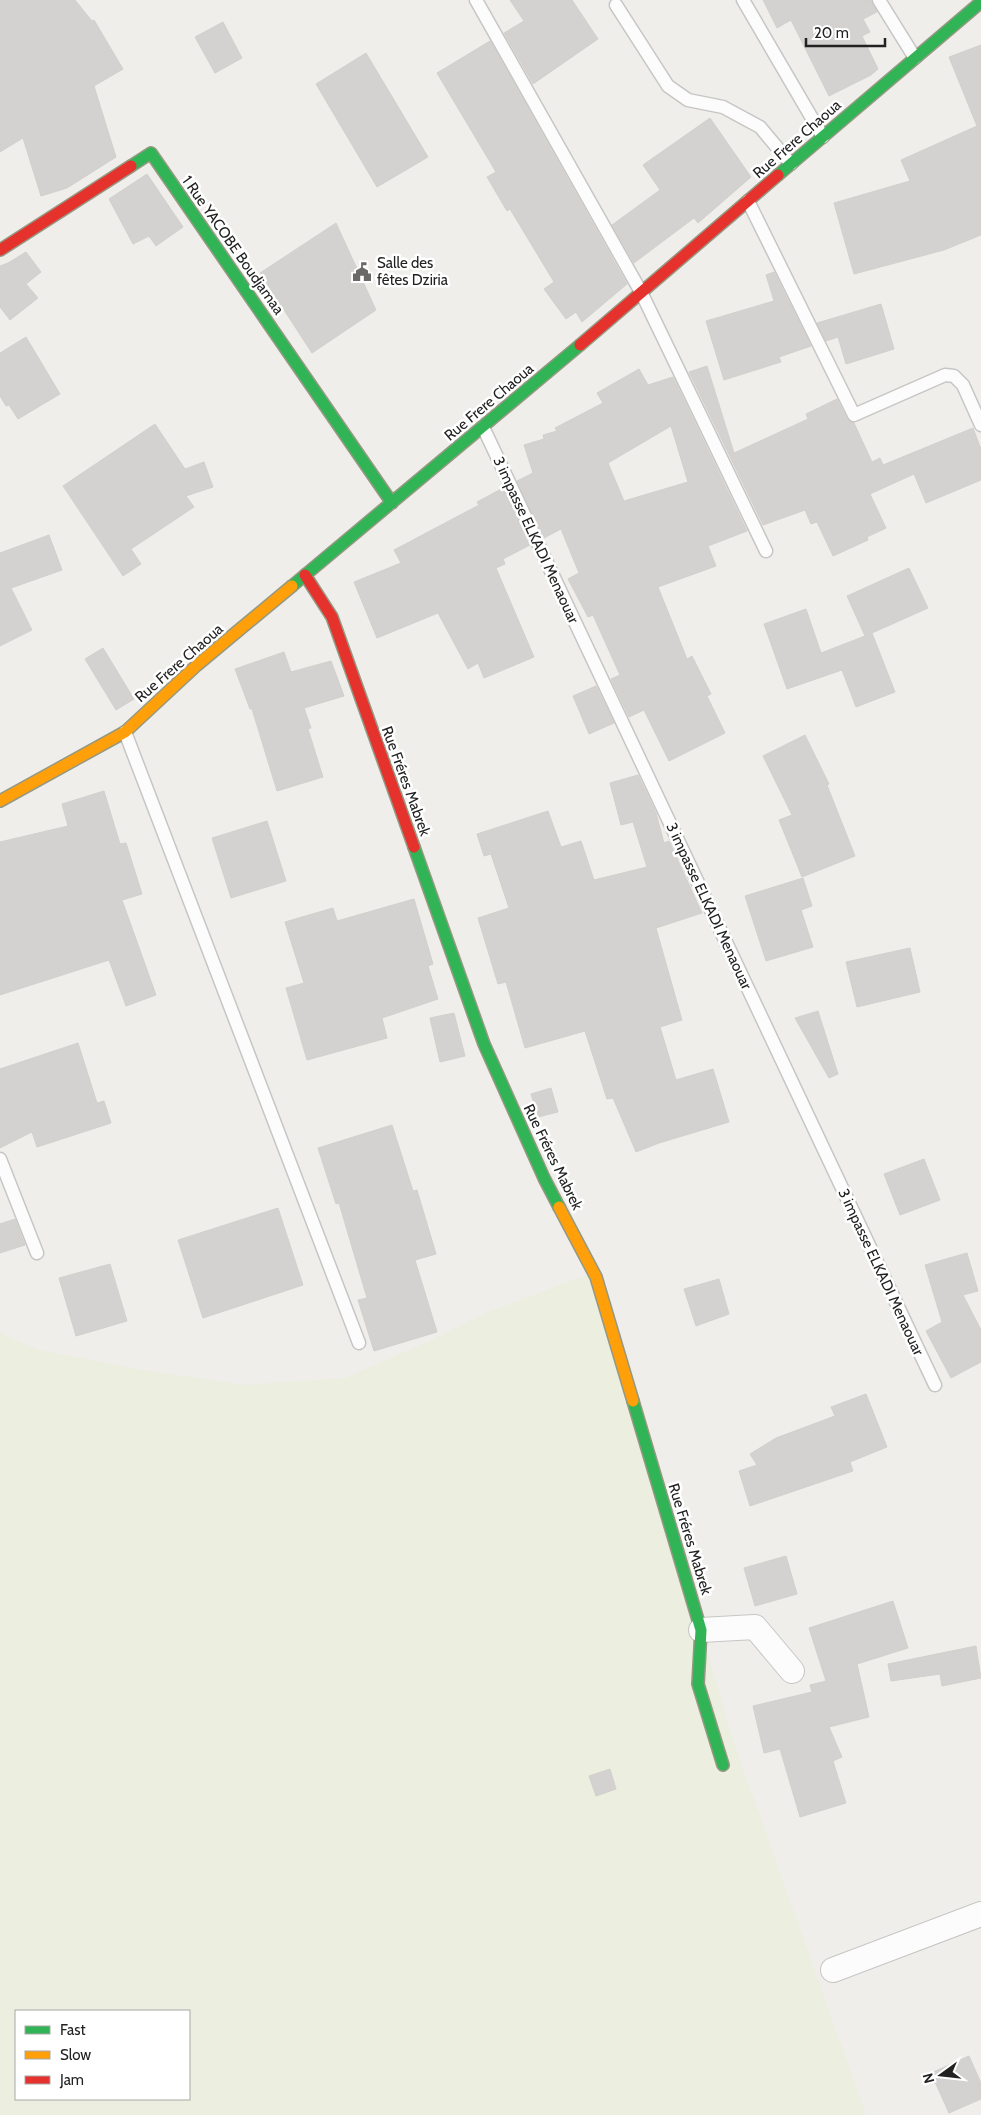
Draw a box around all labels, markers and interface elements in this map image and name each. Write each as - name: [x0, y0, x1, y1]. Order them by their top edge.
- scale bar: [806, 15, 885, 47]
- text: 20 m: [814, 24, 849, 42]
- street label: Rue Frere Chaoua: [749, 95, 845, 182]
- street label: 1 Rue YACOBE Boudjamaa: [178, 172, 288, 318]
- place label: Salle des fêtes Dziria: [377, 254, 449, 289]
- public building icon: Salle des fêtes Dziria: [351, 261, 373, 283]
- street label: Rue Frere Chaoua: [441, 359, 538, 444]
- street label: 3 impasse ELKADI Menaouar: [489, 454, 583, 626]
- street label: Rue Frere Chaoua: [131, 619, 227, 706]
- street label: Rue Fréres Mabrek: [378, 724, 434, 839]
- street label: 3 impasse ELKADI Menaouar: [662, 820, 756, 992]
- street label: Rue Fréres Mabrek: [520, 1101, 587, 1213]
- street label: 3 impasse ELKADI Menaouar: [834, 1186, 928, 1358]
- street label: Rue Fréres Mabrek: [665, 1481, 716, 1597]
- legend: [15, 2010, 190, 2100]
- text: Fast: [60, 2021, 85, 2039]
- text: Slow: [60, 2046, 91, 2064]
- north arrow: [916, 2050, 966, 2100]
- text: Jam: [59, 2071, 84, 2089]
- text: N: [918, 2071, 938, 2085]

